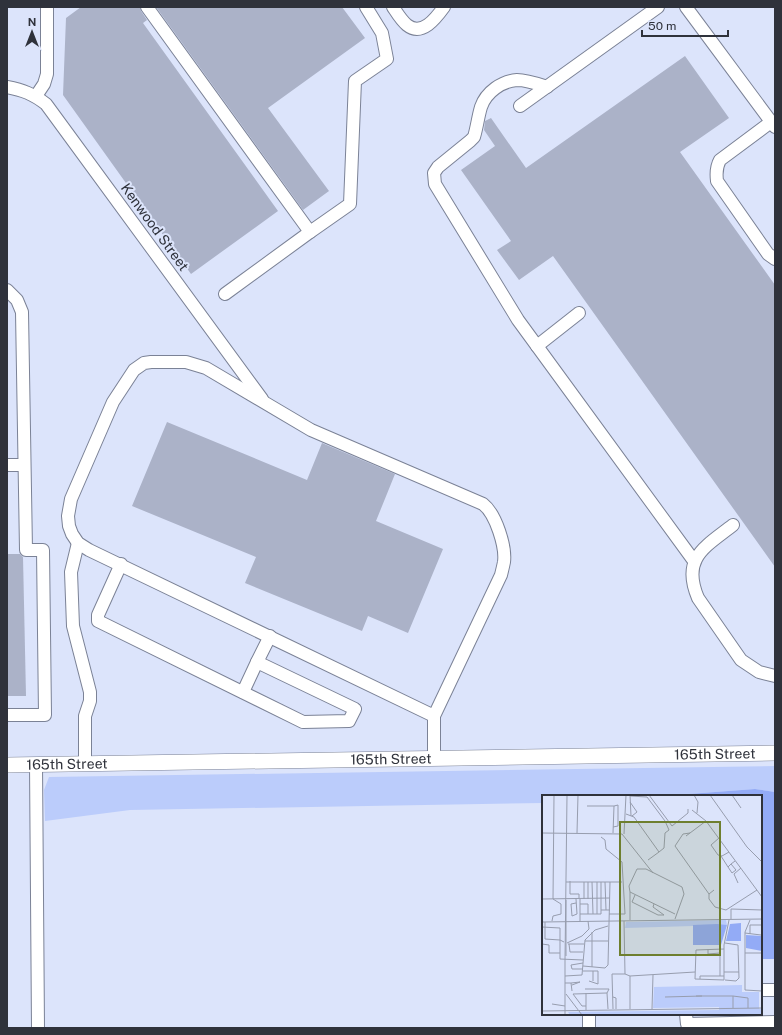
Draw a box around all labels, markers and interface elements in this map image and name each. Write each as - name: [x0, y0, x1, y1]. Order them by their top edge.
- north arrow: [12, 12, 52, 52]
- scale bar: [642, 12, 728, 38]
- text: N: [28, 16, 36, 28]
- text: 50 m: [648, 19, 676, 33]
- street label: Kenwood Street: [118, 180, 192, 274]
- street label: 165th Street: [674, 745, 756, 763]
- street label: 165th Street: [350, 750, 432, 768]
- street label: 165th Street: [26, 755, 108, 773]
- inset map: [542, 795, 762, 1015]

